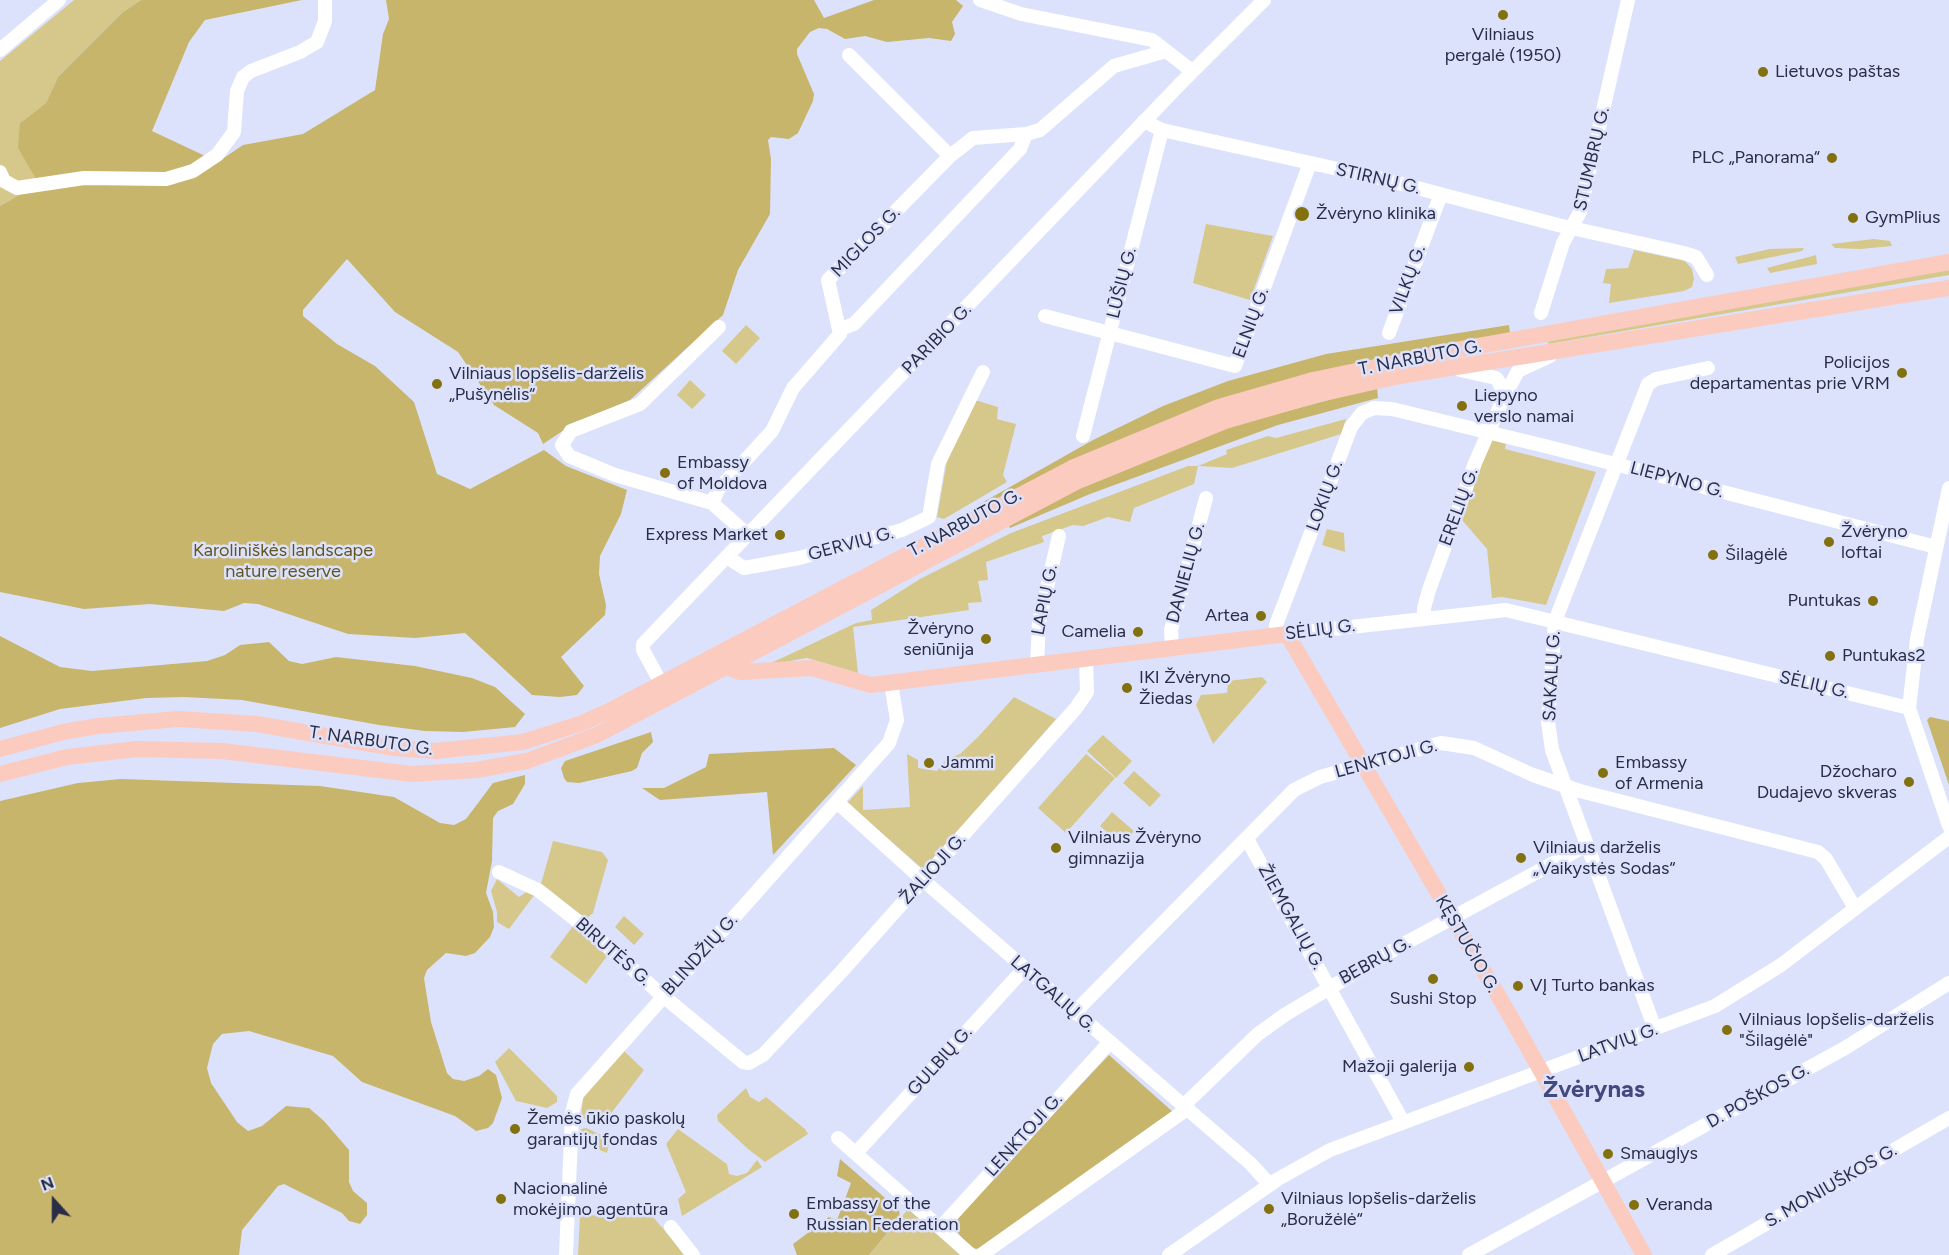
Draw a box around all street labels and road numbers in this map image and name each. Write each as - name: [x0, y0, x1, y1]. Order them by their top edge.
- street label: STUMBRŲ G.: [1570, 105, 1614, 213]
- street label: STIRNŲ G.: [1334, 159, 1422, 199]
- street label: MIGLOS G.: [827, 202, 905, 282]
- street label: VILKŲ G.: [1385, 242, 1431, 318]
- street label: LŪŠIŲ G.: [1103, 245, 1141, 321]
- street label: ELNIŲ G.: [1228, 285, 1274, 361]
- street label: PARIBIO G.: [898, 299, 976, 379]
- street label: T. NARBUTO G.: [1357, 335, 1483, 381]
- street label: LIEPYNO G.: [1628, 457, 1726, 503]
- street label: LOKIŲ G.: [1302, 458, 1348, 534]
- street label: ERELIŲ G.: [1435, 465, 1483, 549]
- street label: T. NARBUTO G.: [905, 484, 1025, 562]
- street label: DANIELIŲ G.: [1162, 521, 1210, 625]
- street label: GERVIŲ G.: [806, 522, 896, 566]
- street label: LAPIŲ G.: [1028, 563, 1062, 637]
- street label: SĖLIŲ G.: [1284, 615, 1356, 645]
- street label: SAKALŲ G.: [1539, 630, 1565, 722]
- street label: SĖLIŲ G.: [1777, 667, 1851, 703]
- street label: T. NARBUTO G.: [308, 722, 434, 760]
- street label: LENKTOJI G.: [1333, 735, 1439, 783]
- street label: ŽALIOJI G.: [896, 829, 970, 909]
- street label: ŽIEMGALIŲ G.: [1253, 861, 1329, 973]
- street label: KĘSTUČIO G.: [1430, 891, 1504, 997]
- street label: BLINDŽIŲ G.: [658, 910, 742, 1000]
- street label: BIRUTĖS G.: [571, 913, 655, 991]
- street label: BEBRŲ G.: [1335, 933, 1415, 989]
- street label: LATGALIŲ G.: [1006, 951, 1100, 1037]
- street label: LATVIŲ G.: [1575, 1019, 1661, 1067]
- street label: GULBIŲ G.: [903, 1022, 977, 1100]
- street label: D. POŠKOS G.: [1703, 1059, 1813, 1133]
- street label: LENKTOJI G.: [981, 1089, 1067, 1181]
- street label: S. MONIUŠKOS G.: [1761, 1139, 1901, 1233]

